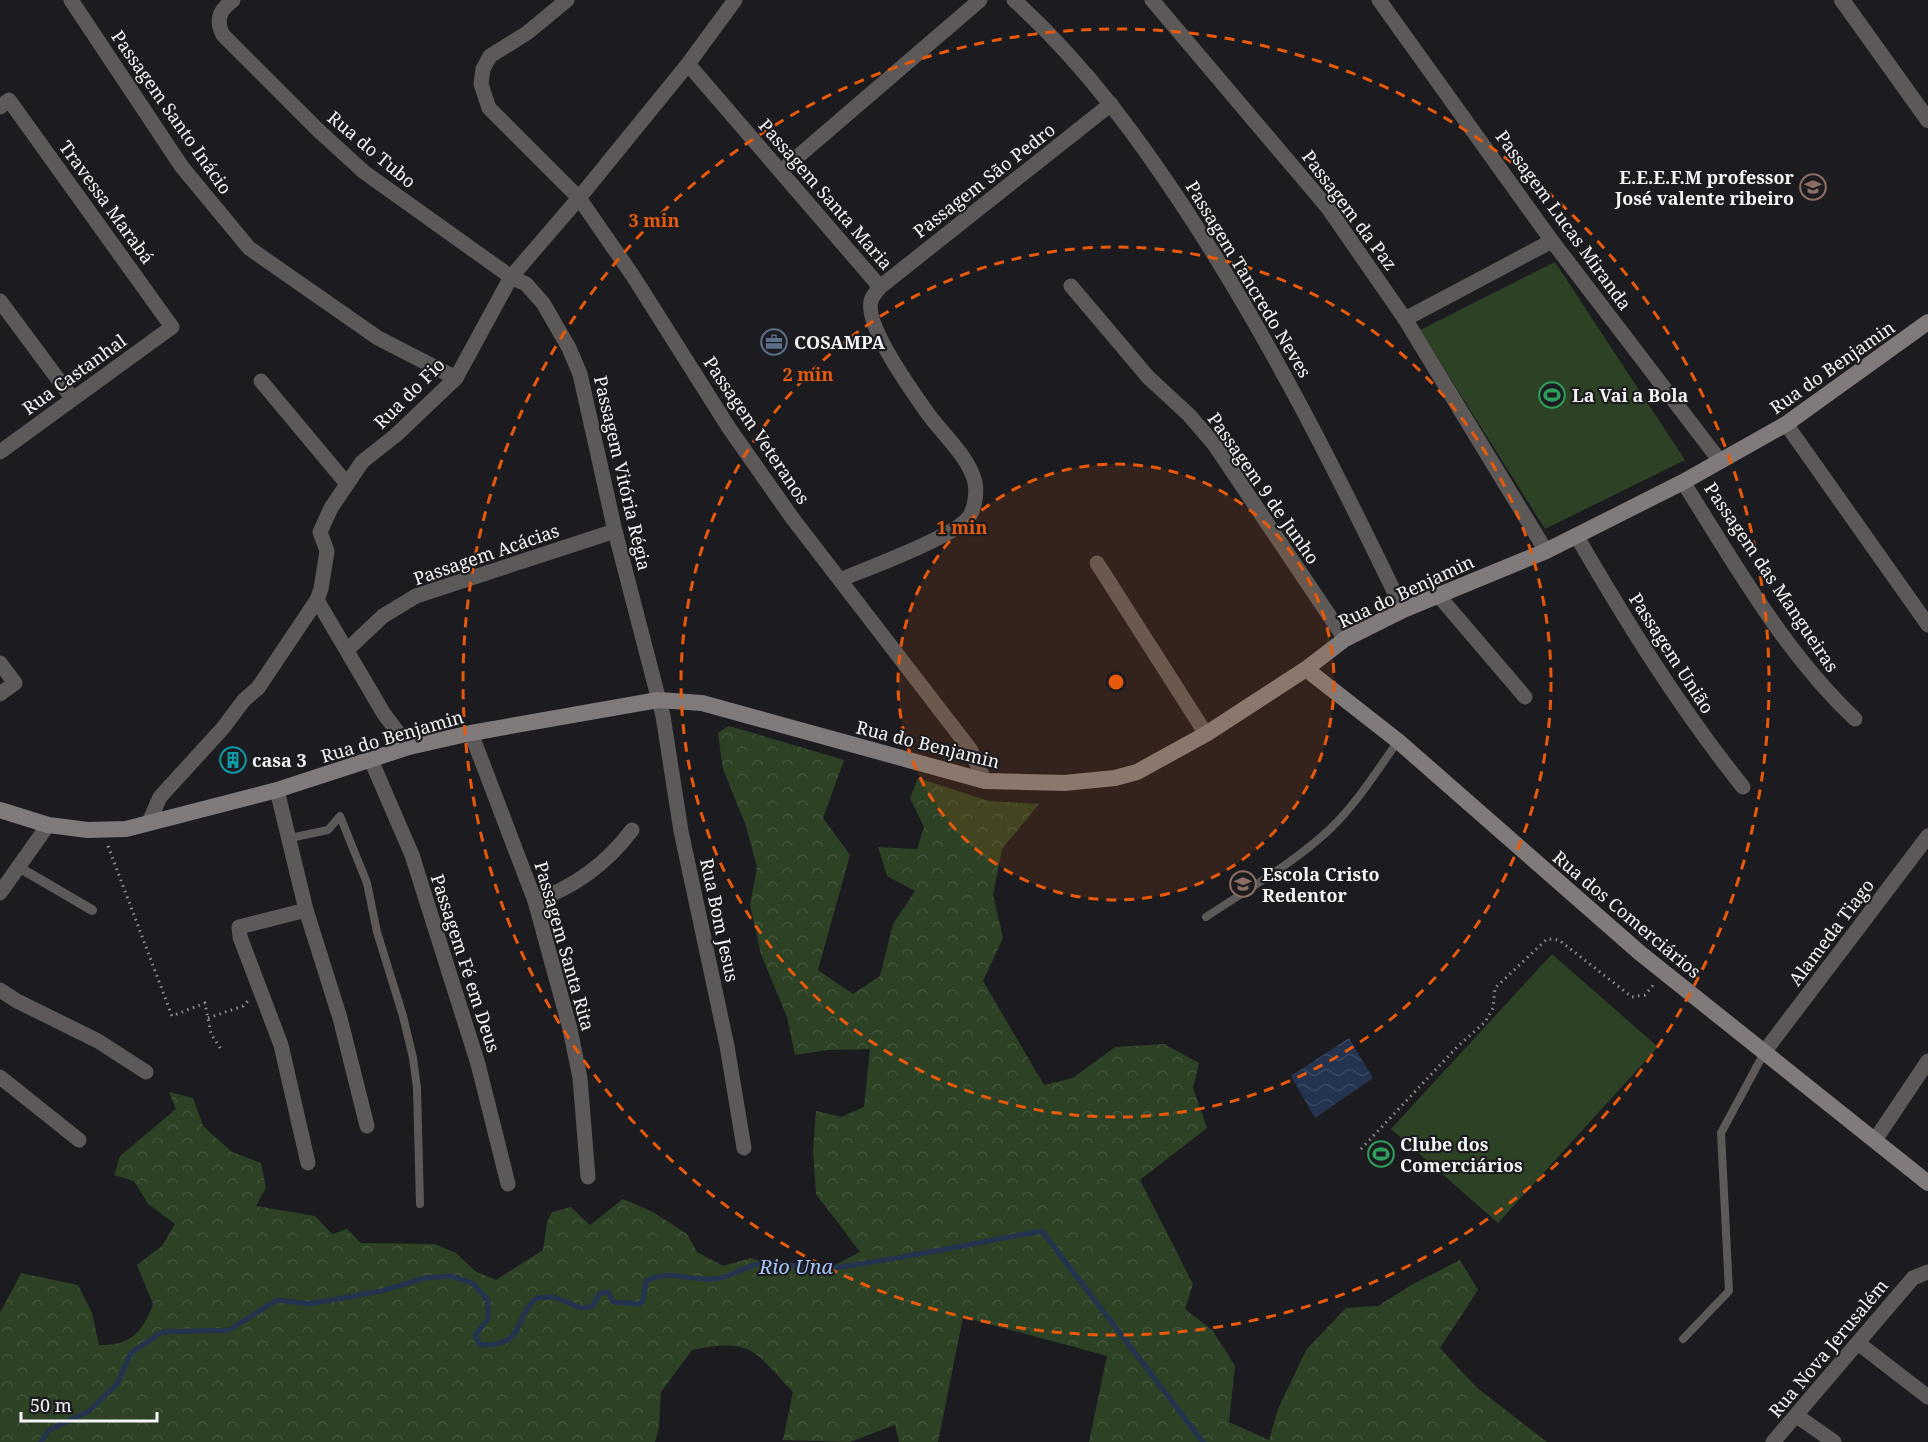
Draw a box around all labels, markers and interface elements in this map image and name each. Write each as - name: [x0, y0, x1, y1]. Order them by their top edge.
- street label: Passagem Santo Inácio: [106, 25, 238, 199]
- street label: Rua do Tubo: [323, 105, 421, 193]
- street label: Passagem Santa Maria: [754, 113, 898, 275]
- street label: Passagem São Pedro: [908, 117, 1060, 243]
- street label: Passagem Lucas Miranda: [1491, 125, 1637, 315]
- street label: Travessa Marabá: [54, 136, 160, 268]
- street label: Passagem da Paz: [1297, 145, 1403, 275]
- place label: E.E.E.F.M professor José valente ribeiro: [1614, 165, 1795, 210]
- school or university icon: E.E.E.F.M professor José valente ribeiro: [1798, 172, 1828, 202]
- street label: Passagem Tancredo Neves: [1181, 176, 1317, 382]
- text: 3 min: [629, 208, 679, 232]
- street label: Rua do Benjamin: [1765, 315, 1899, 419]
- office icon: COSAMPA: [759, 327, 789, 357]
- street label: Rua Castanhal: [17, 328, 131, 420]
- place label: COSAMPA: [794, 330, 886, 354]
- street label: Passagem Veteranos: [699, 351, 815, 509]
- street label: Rua do Fio: [368, 352, 450, 434]
- text: 2 min: [783, 362, 833, 386]
- street label: Passagem Vitória Régia: [589, 373, 657, 573]
- sports icon: La Vai a Bola: [1537, 380, 1567, 410]
- place label: La Vai a Bola: [1572, 383, 1689, 407]
- street label: Passagem 9 de Junho: [1203, 407, 1325, 569]
- street label: Passagem das Mangueiras: [1699, 477, 1845, 677]
- text: 1 min: [937, 515, 987, 539]
- street label: Passagem Acácias: [410, 518, 562, 590]
- street label: Rua do Benjamin: [1334, 549, 1478, 633]
- street label: Passagem União: [1624, 588, 1720, 718]
- centre of rings: [1106, 672, 1126, 692]
- street label: Rua do Benjamin: [318, 704, 466, 768]
- street label: Rua do Benjamin: [854, 715, 1003, 774]
- building icon: casa 3: [218, 745, 248, 775]
- place label: casa 3: [252, 748, 307, 772]
- street label: Rua dos Comerciários: [1548, 845, 1706, 983]
- street label: Rua Bom Jesus: [695, 856, 745, 984]
- street label: Passagem Santa Rita: [529, 859, 601, 1033]
- place label: Escola Cristo Redentor: [1262, 862, 1380, 907]
- school or university icon: Escola Cristo Redentor: [1228, 869, 1258, 899]
- street label: Passagem Fé em Deus: [426, 871, 506, 1055]
- street label: Alameda Tiago: [1783, 874, 1879, 990]
- place label: Clube dos Comerciários: [1400, 1132, 1523, 1177]
- sports icon: Clube dos Comerciários: [1366, 1139, 1396, 1169]
- water label: Rio Una: [758, 1253, 834, 1280]
- street label: Rua Nova Jerusalém: [1763, 1274, 1893, 1422]
- scale bar: [21, 1385, 158, 1423]
- text: 50 m: [30, 1393, 72, 1417]

